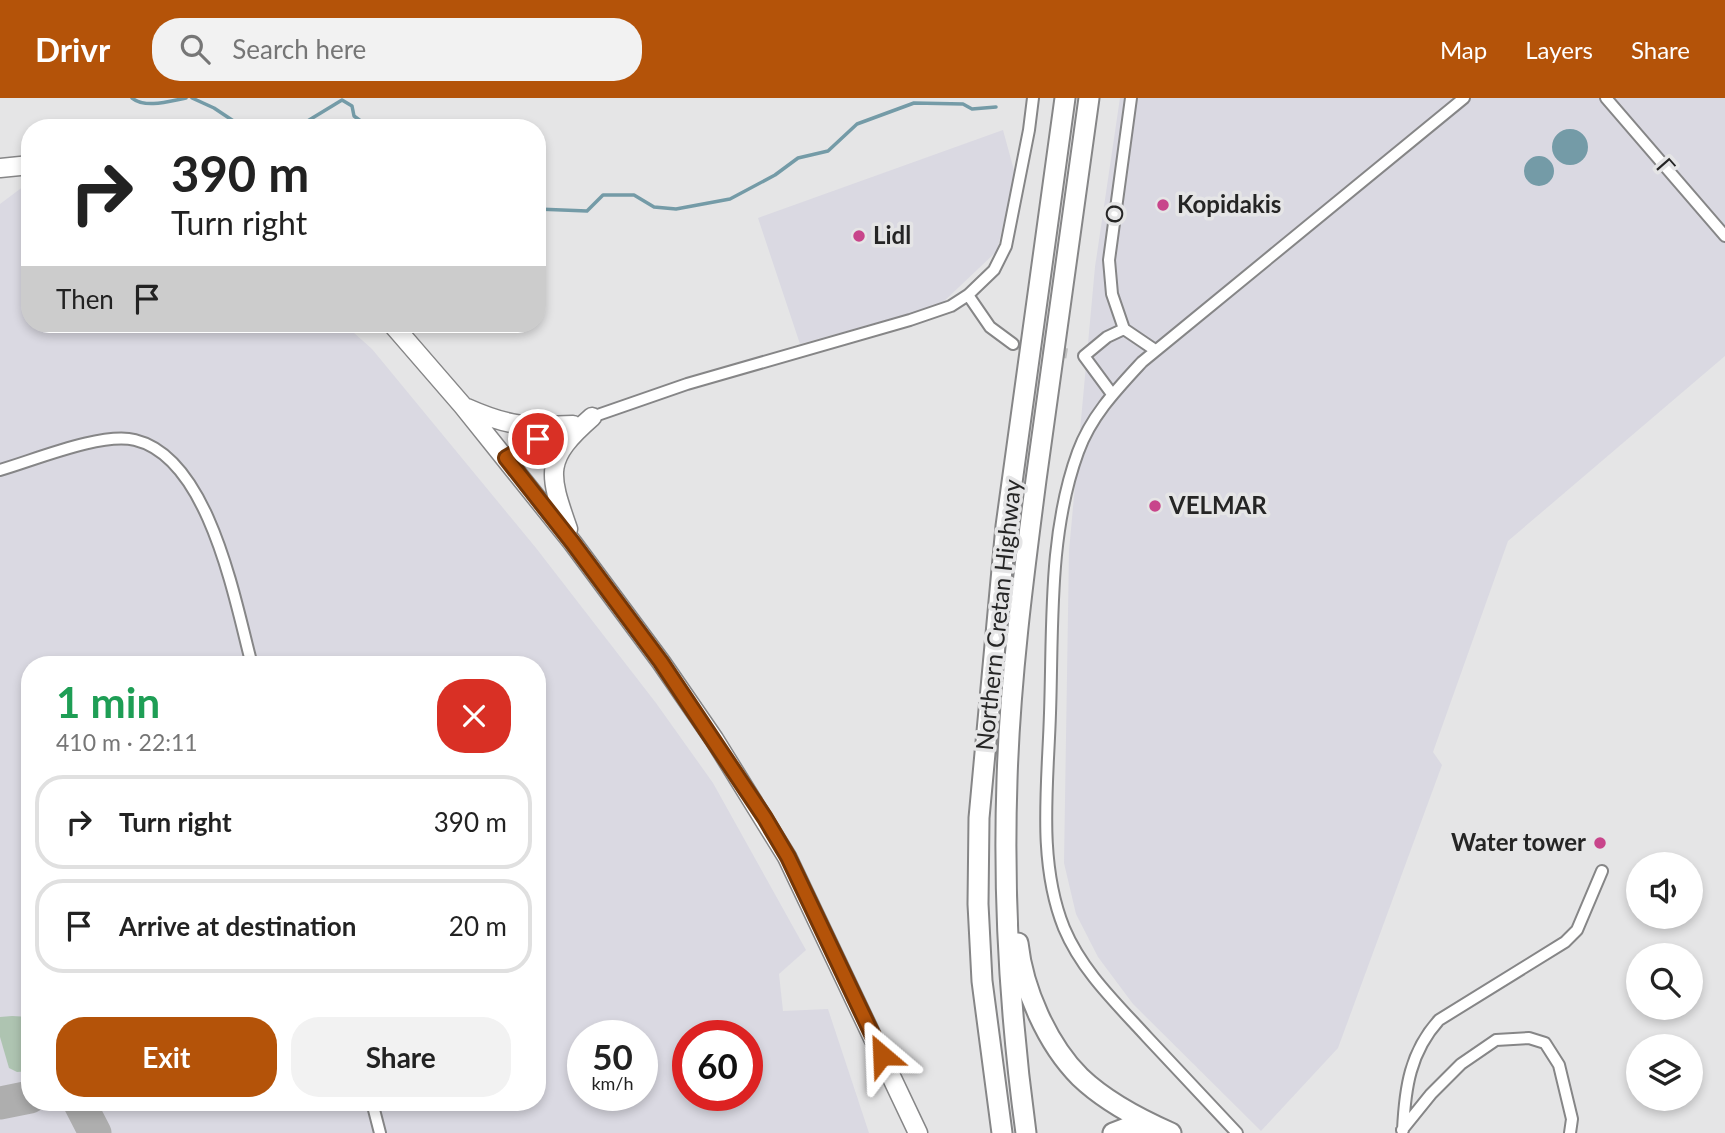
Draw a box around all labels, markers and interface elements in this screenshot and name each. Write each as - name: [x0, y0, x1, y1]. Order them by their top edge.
- search box: [152, 18, 642, 81]
- text: Drivr: [35, 29, 110, 69]
- icon: search: [176, 30, 214, 68]
- text: Search here: [232, 33, 366, 65]
- text: Map: [1440, 35, 1487, 64]
- text: Layers: [1525, 35, 1593, 64]
- text: Share: [1631, 35, 1690, 64]
- text: 390 m: [171, 144, 309, 202]
- icon: right: [56, 147, 147, 238]
- street label: Γ: [1651, 152, 1681, 180]
- place label: Kopidakis: [1177, 189, 1281, 218]
- marker: Kopidakis: [1155, 197, 1171, 213]
- street label: Ο: [1098, 202, 1129, 226]
- text: Turn right: [171, 203, 307, 242]
- place label: Lidl: [873, 220, 911, 249]
- marker: Lidl: [851, 228, 867, 244]
- icon: arrive: [128, 280, 166, 318]
- text: Then: [56, 283, 114, 315]
- pin: [508, 409, 568, 469]
- icon: arrive: [519, 420, 557, 458]
- street label: Northern Cretan Highway: [969, 477, 1026, 752]
- place label: VELMAR: [1168, 490, 1267, 519]
- marker: VELMAR: [1147, 498, 1163, 514]
- text: 1 min: [56, 677, 160, 727]
- button: close: [437, 679, 511, 753]
- text: 410 m · 22:11: [56, 728, 198, 756]
- icon: right: [60, 803, 98, 841]
- text: Turn right: [119, 806, 232, 838]
- text: 390 m: [434, 806, 507, 838]
- place label: Water tower: [1451, 827, 1586, 856]
- marker: Water tower: [1592, 835, 1608, 851]
- map controls: [1626, 852, 1703, 1111]
- button: sound: [1626, 852, 1703, 929]
- icon: arrive: [60, 907, 98, 945]
- text: Arrive at destination: [119, 910, 356, 942]
- text: 20 m: [449, 910, 507, 942]
- button: search: [1626, 943, 1703, 1020]
- button: Exit: [56, 1017, 277, 1097]
- button: Share: [291, 1017, 511, 1097]
- position arrow: [845, 1018, 919, 1092]
- speed limit sign: 60: [672, 1020, 763, 1111]
- button: layers: [1626, 1034, 1703, 1111]
- text: 50: [592, 1035, 633, 1077]
- text: km/h: [591, 1072, 634, 1094]

